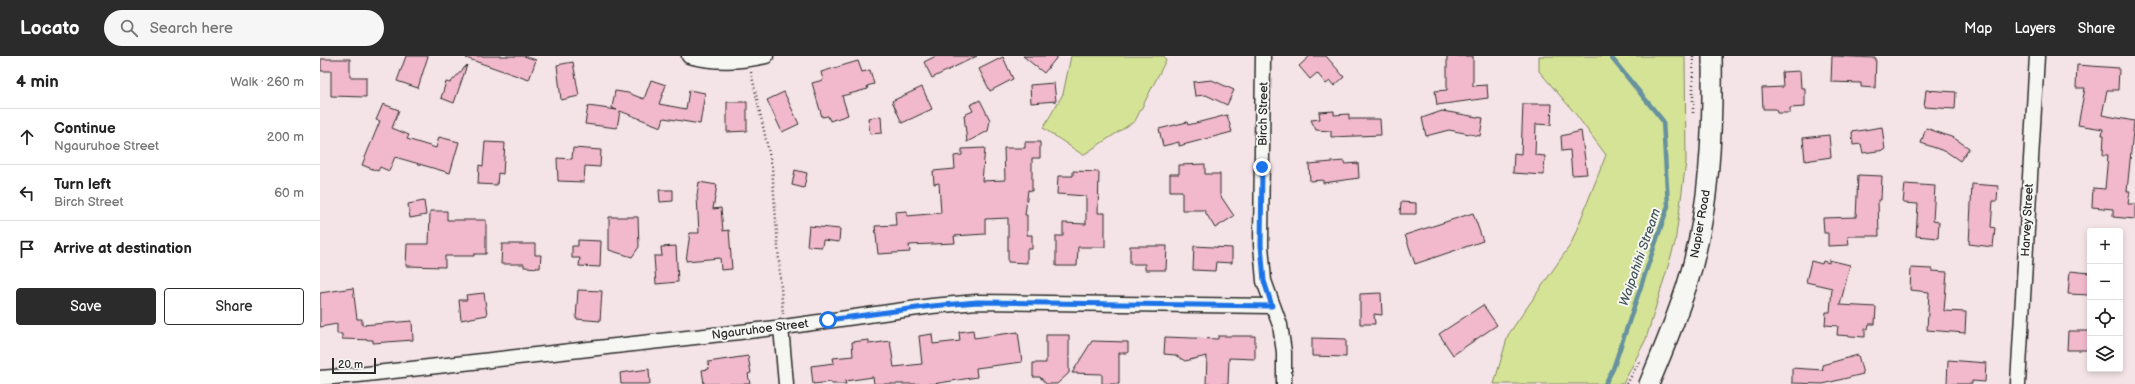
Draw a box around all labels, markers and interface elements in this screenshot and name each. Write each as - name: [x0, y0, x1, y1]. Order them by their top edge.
- search box: [104, 10, 384, 46]
- text: Locato: [20, 17, 80, 40]
- icon: search: [118, 17, 140, 39]
- text: Search here: [150, 19, 233, 38]
- text: Map: [1964, 20, 1992, 37]
- text: Layers: [2014, 20, 2056, 37]
- text: Share: [2078, 20, 2115, 37]
- text: 4 min: [16, 72, 59, 92]
- text: Walk · 260 m: [230, 74, 304, 90]
- street label: Birch Street: [1255, 82, 1272, 146]
- text: Continue: [54, 119, 116, 138]
- icon: ahead: [16, 126, 38, 148]
- text: 200 m: [267, 129, 304, 145]
- text: Ngauruhoe Street: [54, 138, 159, 154]
- route end: [1253, 158, 1271, 176]
- text: Turn left: [54, 175, 111, 194]
- icon: left: [16, 182, 38, 204]
- street label: Harvey Street: [2018, 183, 2037, 257]
- text: 60 m: [274, 185, 304, 201]
- street label: Napier Road: [1687, 189, 1714, 260]
- text: Birch Street: [54, 194, 123, 210]
- water label: Waipahihi Stream: [1616, 206, 1664, 308]
- map controls: [2087, 228, 2123, 372]
- button: +: [2087, 228, 2123, 264]
- icon: arrive: [16, 238, 38, 260]
- text: Arrive at destination: [54, 239, 192, 258]
- button: −: [2087, 264, 2123, 300]
- button: Save: [16, 288, 156, 325]
- button: Share: [164, 288, 304, 325]
- button: locate: [2087, 300, 2123, 336]
- route start: [819, 311, 837, 329]
- street label: Ngauruhoe Street: [711, 316, 809, 343]
- button: layers: [2087, 336, 2123, 372]
- scale bar: [332, 356, 376, 375]
- text: 20 m: [338, 358, 363, 371]

